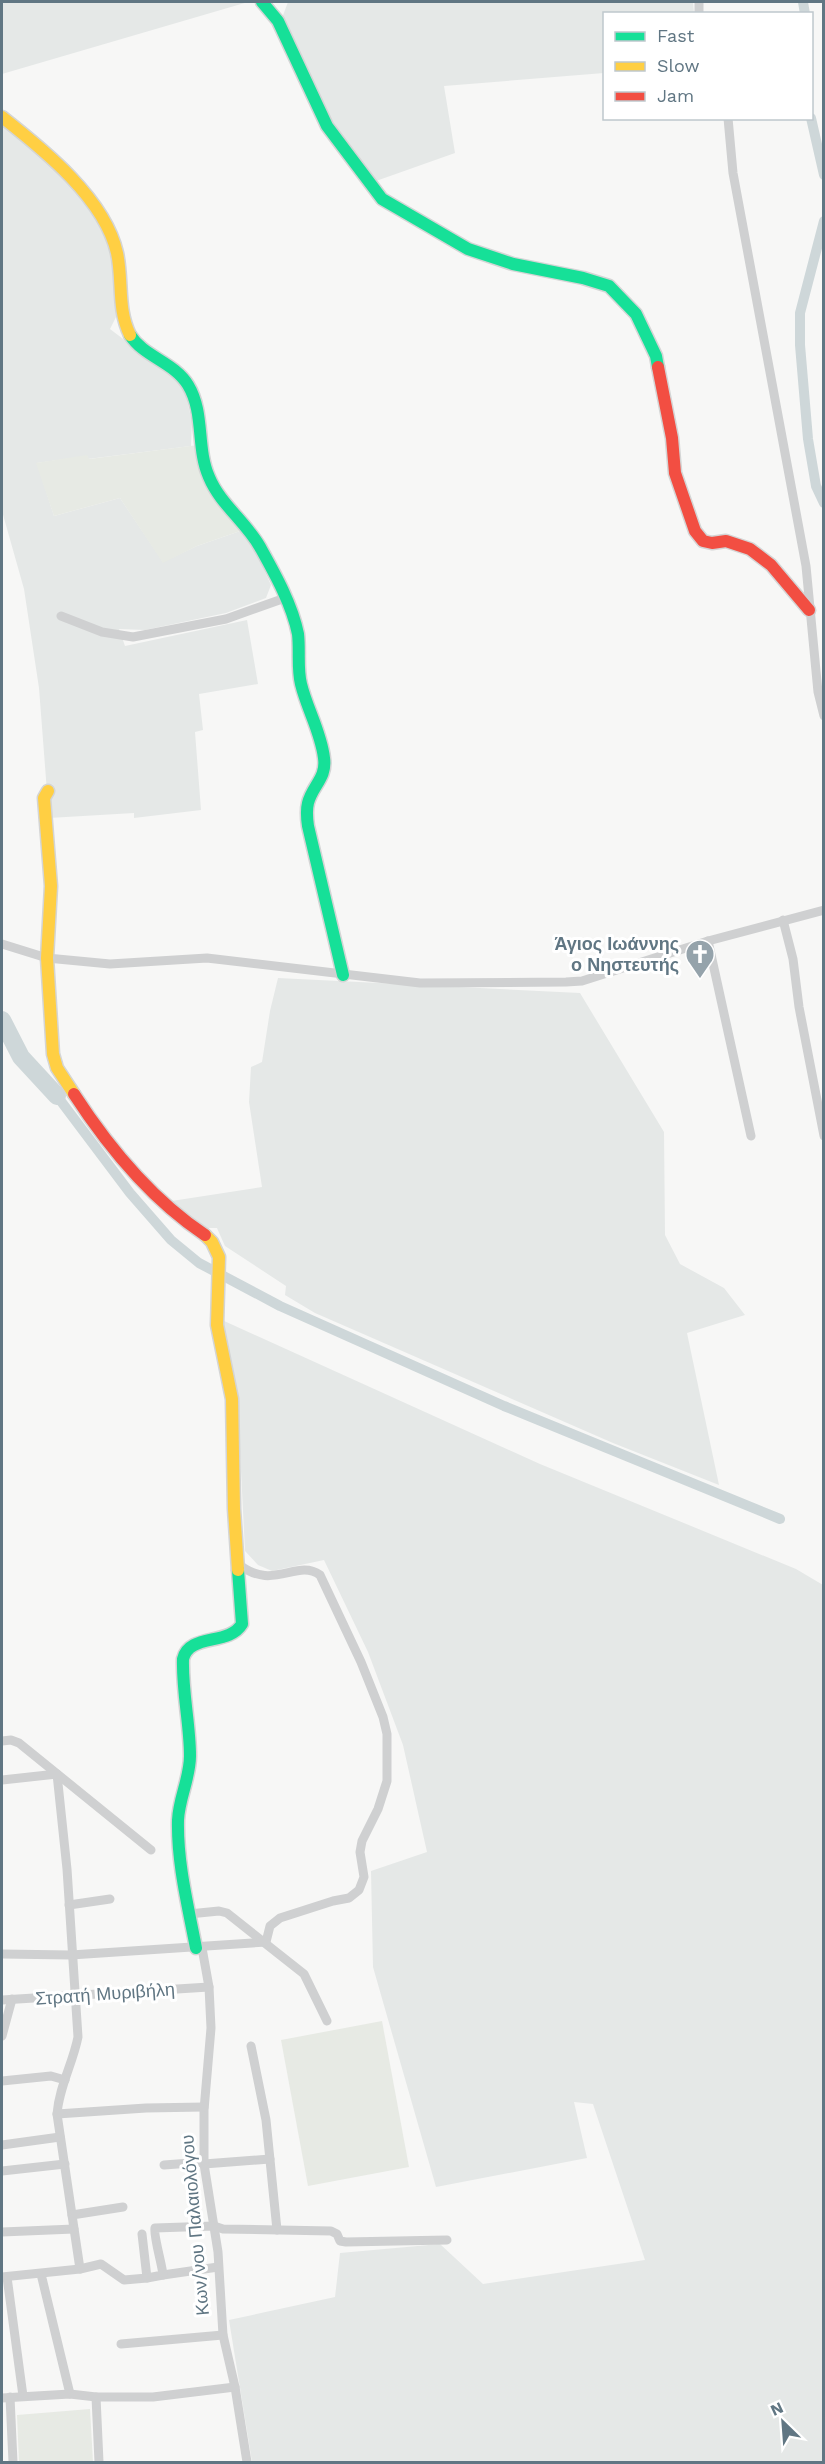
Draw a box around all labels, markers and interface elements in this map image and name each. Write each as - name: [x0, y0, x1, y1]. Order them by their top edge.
- legend: [603, 12, 813, 120]
- text: Fast: [657, 25, 695, 46]
- text: Slow: [657, 55, 700, 76]
- text: Jam: [657, 85, 694, 106]
- place label: Άγιος Ιωάννης ο Νηστευτής: [555, 933, 679, 975]
- church icon: Άγιος Ιωάννης ο Νηστευτής: [684, 938, 716, 980]
- street label: Στρατή Μυριβήλη: [35, 1978, 175, 2009]
- street label: Κων/νου Παλαιολόγου: [176, 2134, 213, 2316]
- north arrow: [753, 2392, 813, 2452]
- text: N: [767, 2398, 786, 2420]

